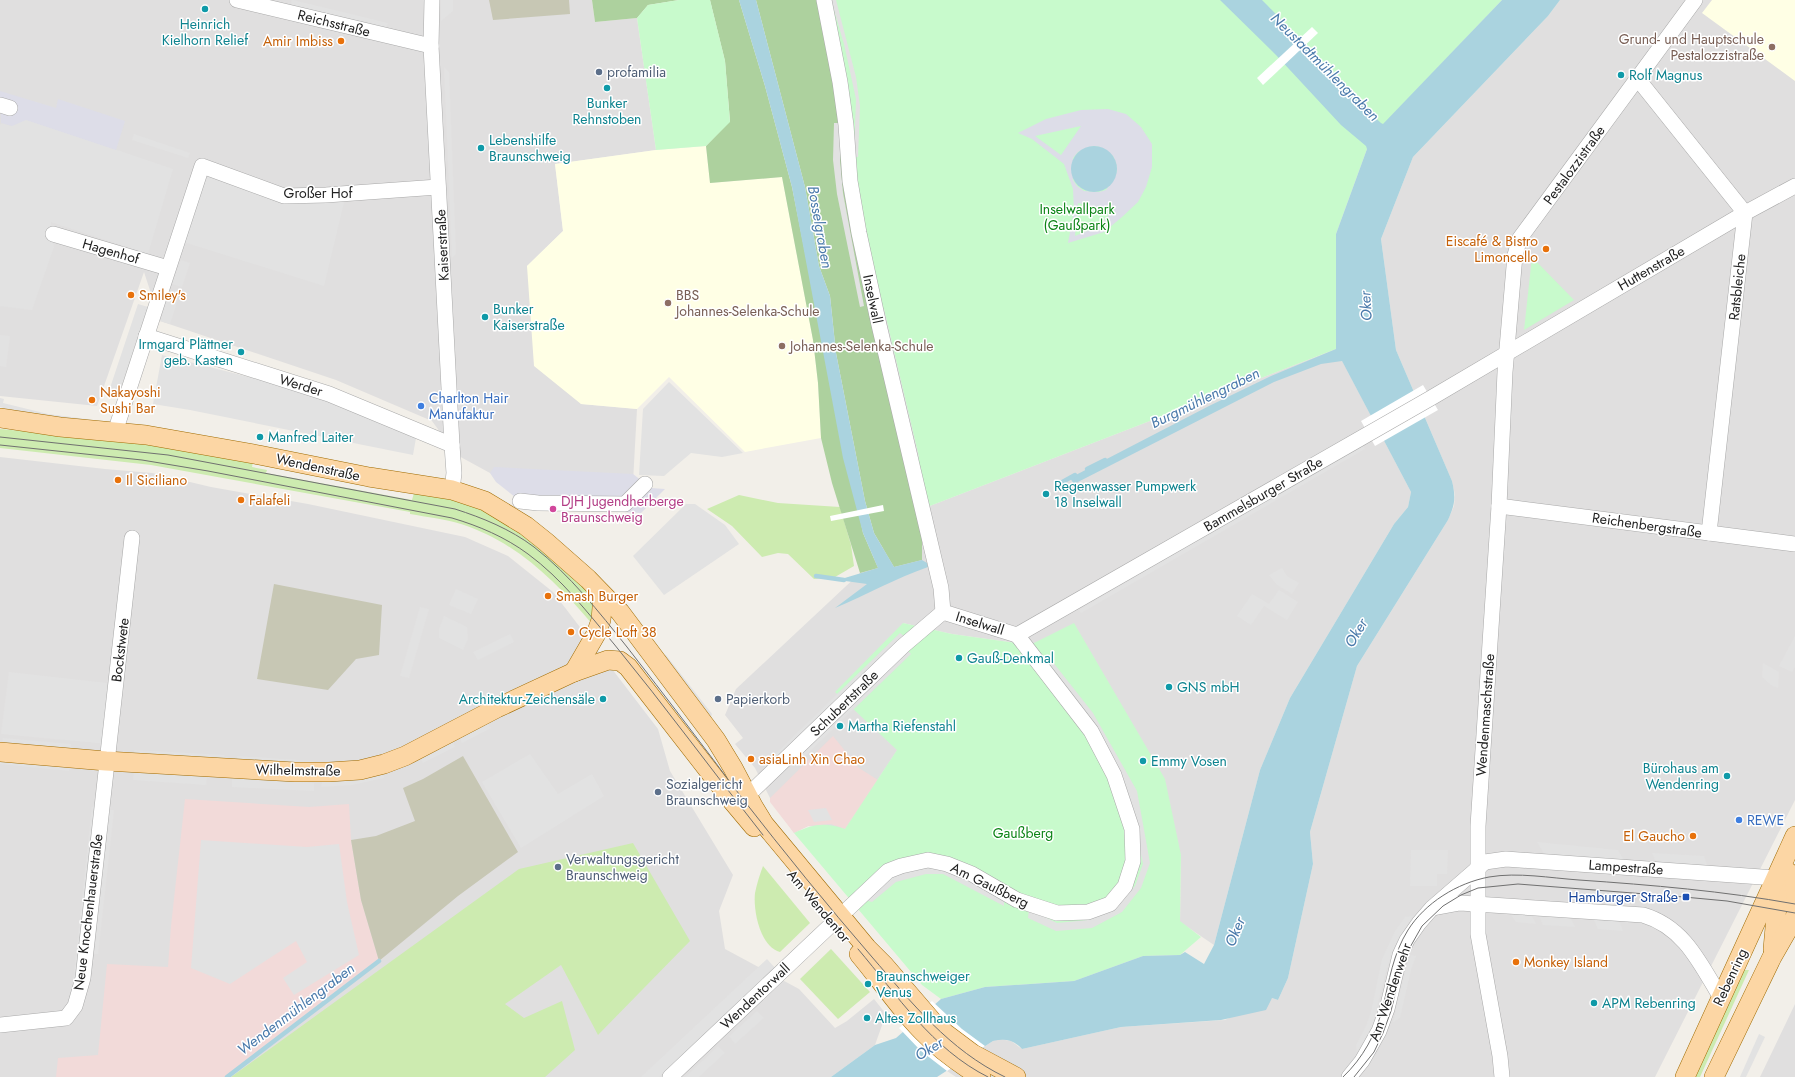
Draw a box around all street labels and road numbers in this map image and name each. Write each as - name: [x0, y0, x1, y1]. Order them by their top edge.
- street label: Reichsstraße: [296, 4, 372, 42]
- street label: Pestalozzistraße: [1538, 121, 1610, 209]
- street label: Großer Hof: [284, 183, 353, 203]
- street label: Kaiserstraße: [430, 209, 454, 281]
- street label: Hagenhof: [80, 233, 143, 269]
- street label: Huttenstraße: [1614, 241, 1688, 295]
- street label: Ratsbleiche: [1724, 253, 1750, 321]
- street label: Inselwall: [858, 273, 888, 325]
- street label: Werder: [277, 369, 326, 401]
- street label: Wendenstraße: [274, 448, 362, 486]
- street label: Bammelsburger Straße: [1200, 452, 1326, 536]
- street label: Reichenbergstraße: [1591, 507, 1703, 543]
- street label: Inselwall: [953, 606, 1007, 640]
- street label: Bockstwete: [106, 617, 134, 683]
- street label: Wendenmaschstraße: [1471, 653, 1499, 777]
- street label: Schubertstraße: [805, 665, 883, 741]
- street label: Wilhelmstraße: [255, 759, 341, 781]
- street label: Neue Knochenhauerstraße: [68, 833, 108, 991]
- street label: Lampestraße: [1588, 854, 1664, 880]
- street label: Am Gaußberg: [947, 857, 1033, 913]
- street label: Am Wendentor: [782, 865, 856, 947]
- street label: Am Wendenwehr: [1364, 940, 1416, 1044]
- street label: Rebenring: [1708, 945, 1752, 1009]
- street label: Wendentorwall: [716, 958, 794, 1034]

